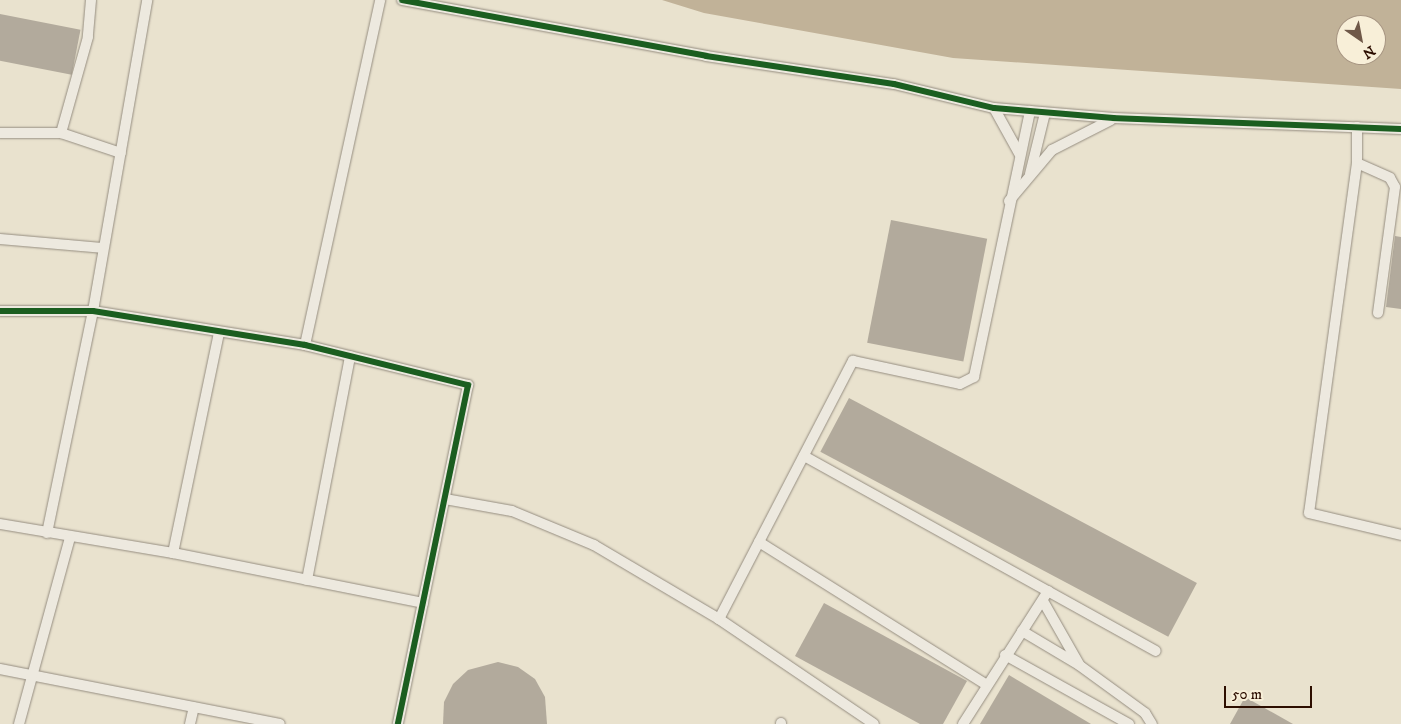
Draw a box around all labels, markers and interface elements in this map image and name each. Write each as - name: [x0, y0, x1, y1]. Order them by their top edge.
- north arrow: [1336, 15, 1386, 65]
- text: N: [1359, 41, 1378, 62]
- scale bar: [1226, 676, 1314, 708]
- text: 50 m: [1232, 685, 1262, 704]

